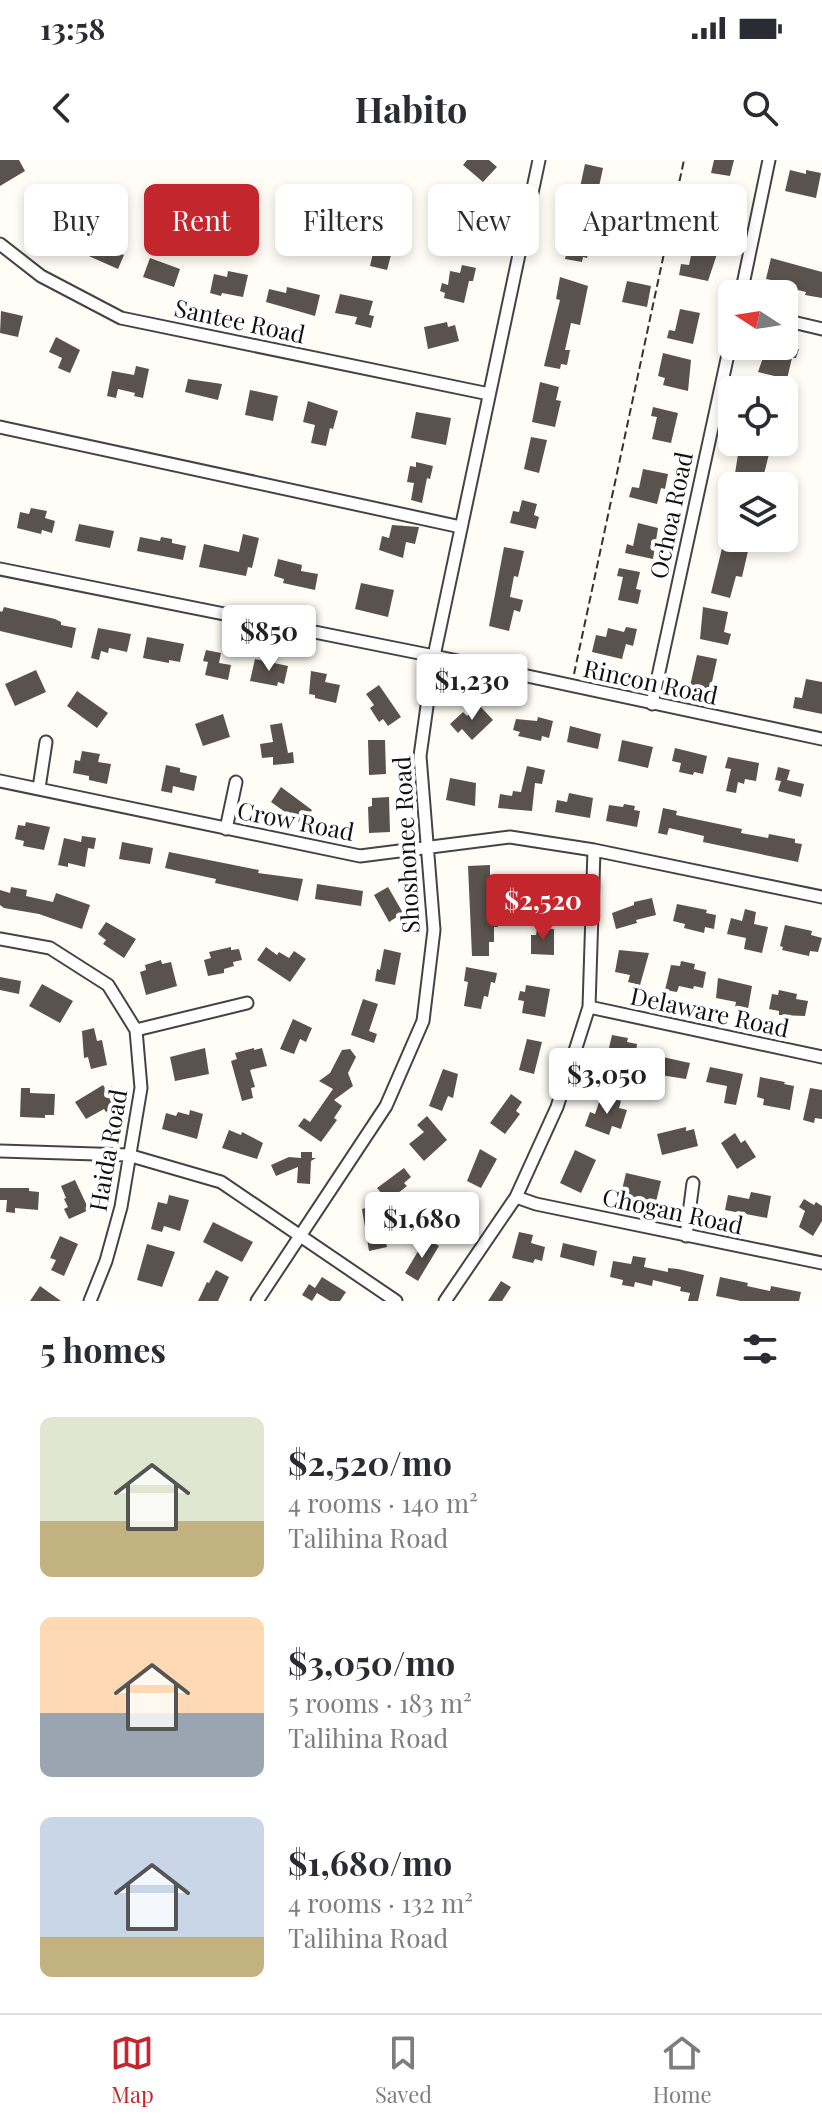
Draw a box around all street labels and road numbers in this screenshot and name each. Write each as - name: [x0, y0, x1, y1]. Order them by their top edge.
- street label: Santee Road: [172, 291, 308, 349]
- street label: Ochoa Road: [641, 449, 699, 581]
- street label: Rincon Road: [581, 651, 721, 711]
- street label: Shoshonee Road: [384, 756, 426, 934]
- street label: Crow Road: [235, 793, 357, 847]
- street label: Delaware Road: [628, 979, 792, 1043]
- street label: Haida Road: [81, 1086, 133, 1213]
- street label: Chogan Road: [600, 1179, 746, 1241]

